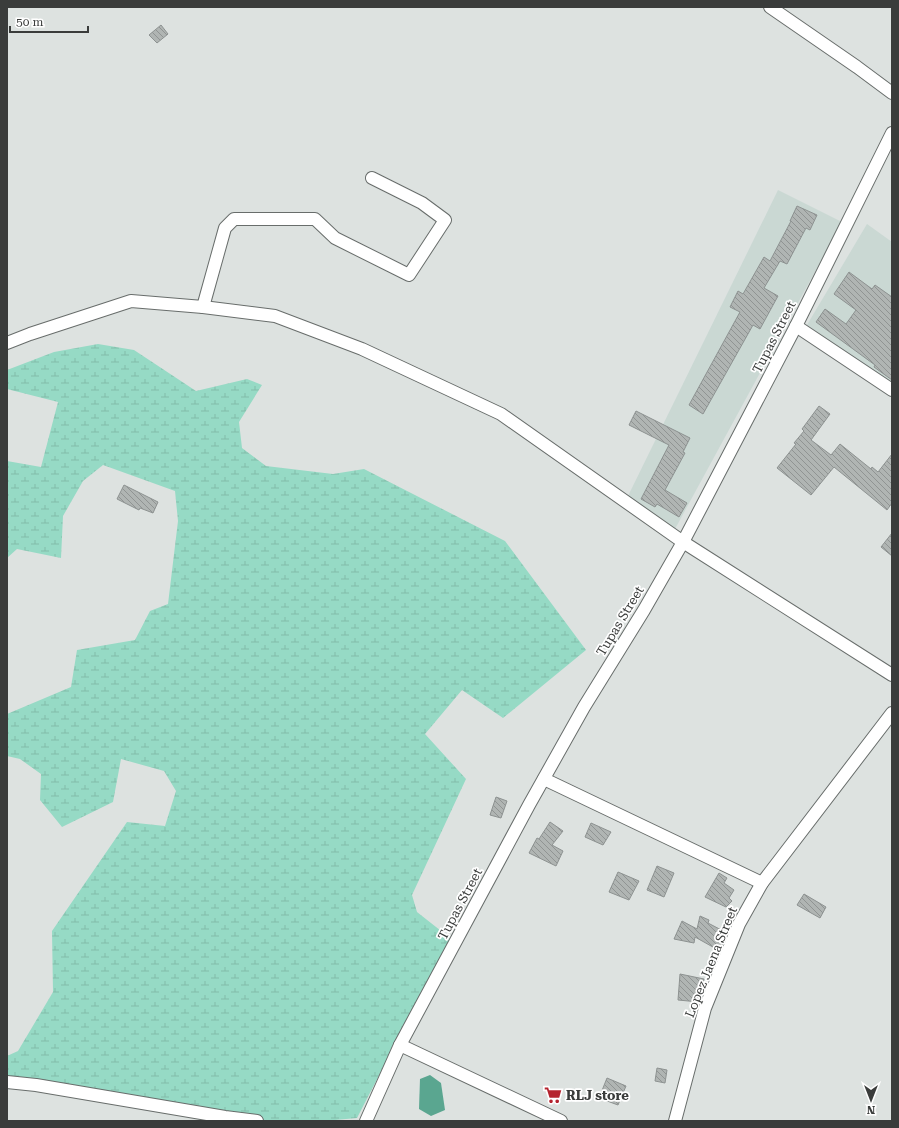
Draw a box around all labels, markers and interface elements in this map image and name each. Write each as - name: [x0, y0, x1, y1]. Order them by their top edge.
- scale bar: [10, 8, 88, 34]
- text: 50 m: [16, 15, 43, 29]
- street label: Tupas Street: [749, 298, 799, 376]
- street label: Tupas Street: [593, 583, 647, 659]
- street label: Tupas Street: [435, 866, 485, 942]
- street label: Lopez Jaena Street: [682, 904, 740, 1020]
- north arrow: [851, 1080, 891, 1120]
- supermarket icon: RLJ store: [543, 1085, 563, 1105]
- place label: RLJ store: [566, 1088, 629, 1103]
- text: N: [866, 1103, 875, 1116]

